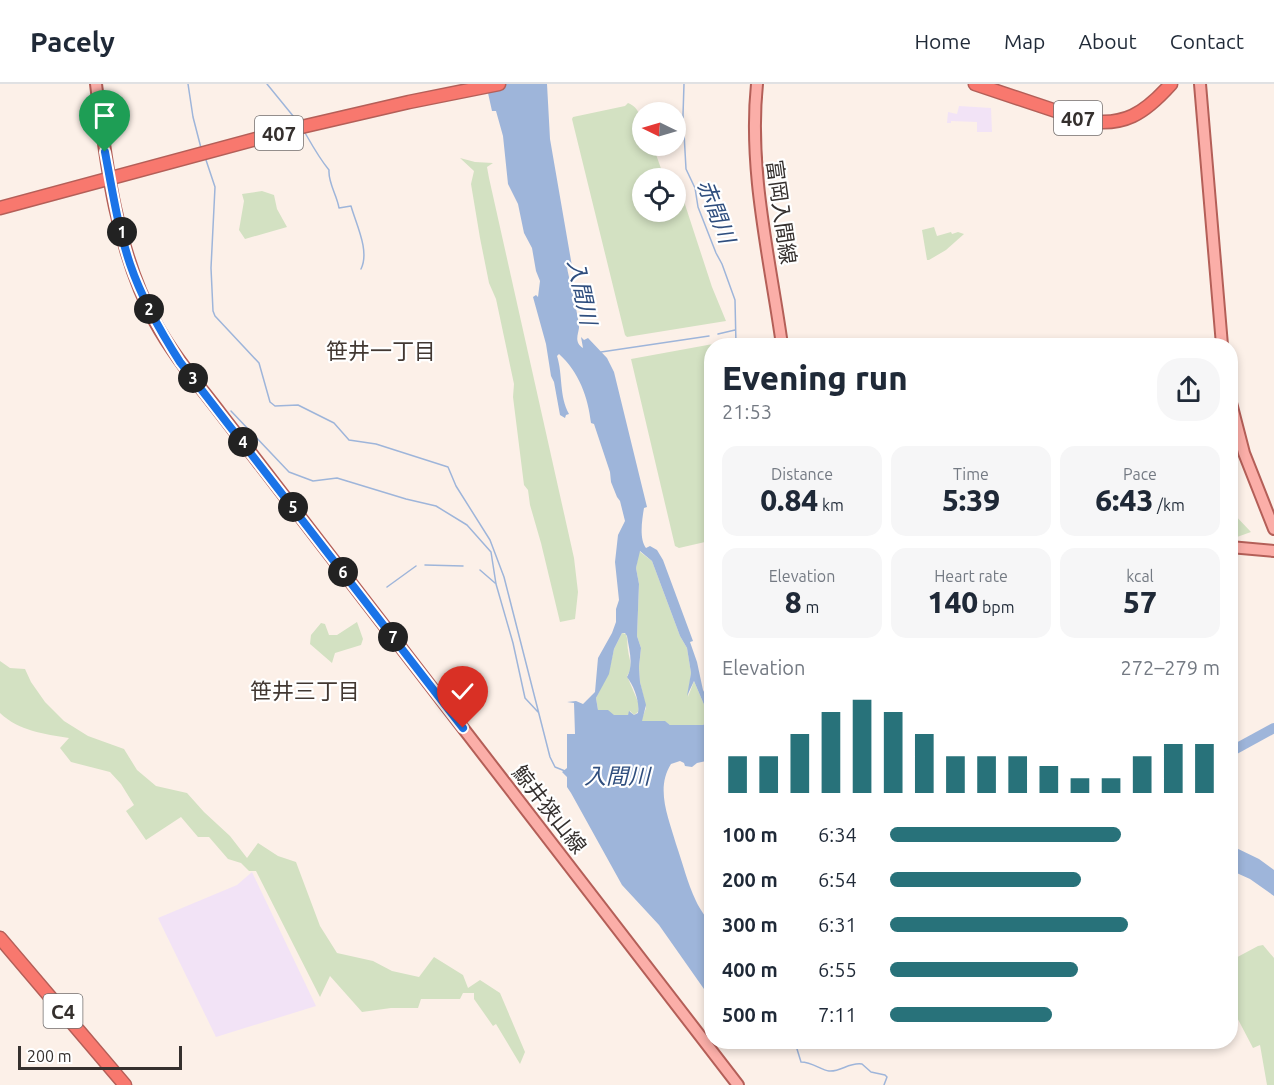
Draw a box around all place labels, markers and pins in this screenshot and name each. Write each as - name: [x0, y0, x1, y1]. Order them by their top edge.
- pin: [79, 90, 130, 152]
- pin: 1: [107, 217, 137, 247]
- pin: 2: [134, 294, 164, 324]
- pin: 3: [178, 363, 208, 393]
- pin: 4: [228, 427, 258, 457]
- pin: 5: [278, 492, 308, 522]
- pin: 6: [328, 557, 358, 587]
- pin: 7: [378, 622, 408, 652]
- pin: [437, 666, 488, 728]

